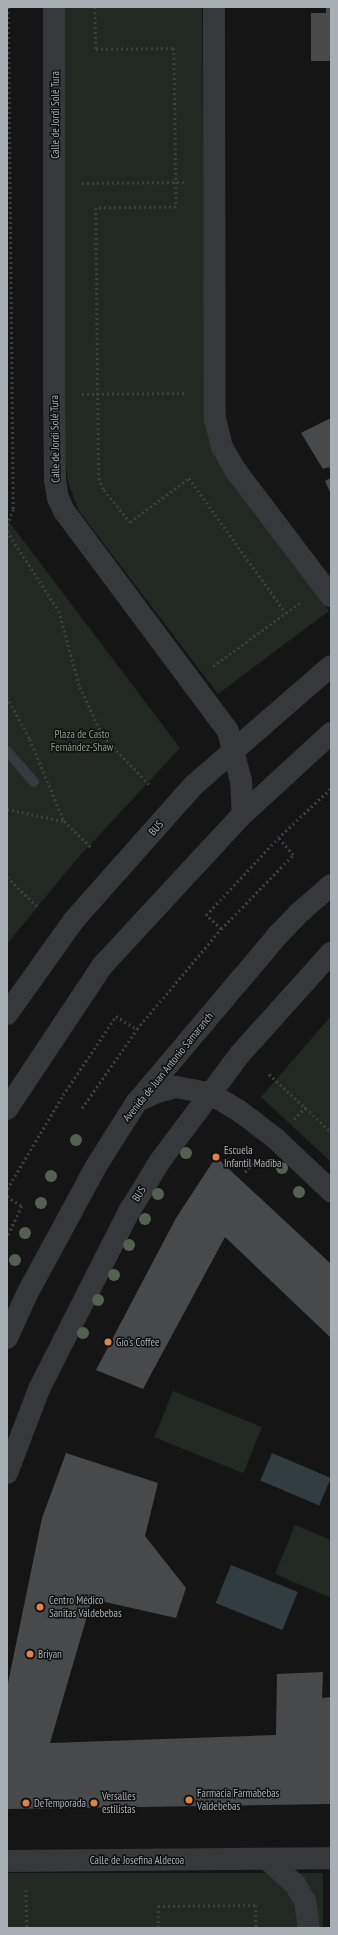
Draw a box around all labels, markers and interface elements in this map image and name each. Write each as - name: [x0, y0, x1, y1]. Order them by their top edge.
- street label: Calle de Jordi Solé Tura: [48, 71, 62, 159]
- street label: Calle de Jordi Solé Tura: [48, 395, 62, 483]
- park label: Plaza de Casto Fernández-Shaw: [51, 728, 113, 754]
- street label: BUS: [146, 818, 166, 838]
- street label: Avenida de Juan Antonio Samaranch: [120, 1010, 216, 1124]
- place label: Escuela Infantil Madiba: [224, 1144, 281, 1170]
- marker: Escuela Infantil Madiba: [211, 1152, 221, 1162]
- street label: BUS: [129, 1184, 149, 1204]
- place label: Gio's Coffee: [116, 1335, 159, 1349]
- marker: Gio's Coffee: [103, 1337, 113, 1347]
- place label: Centro Médico Sanitas Valdebebas: [49, 1594, 122, 1620]
- marker: Centro Médico Sanitas Valdebebas: [34, 1601, 46, 1613]
- place label: Briyan: [38, 1647, 62, 1661]
- marker: Briyan: [25, 1649, 35, 1659]
- place label: Farmacia Farmabebas Valdebebas: [197, 1787, 279, 1813]
- place label: Versalles estilistas: [102, 1790, 136, 1816]
- marker: Farmacia Farmabebas Valdebebas: [184, 1795, 194, 1805]
- place label: DeTemporada: [34, 1796, 86, 1810]
- marker: DeTemporada: [21, 1798, 31, 1808]
- marker: Versalles estilistas: [89, 1798, 99, 1808]
- street label: Calle de Josefina Aldecoa: [90, 1853, 184, 1867]

